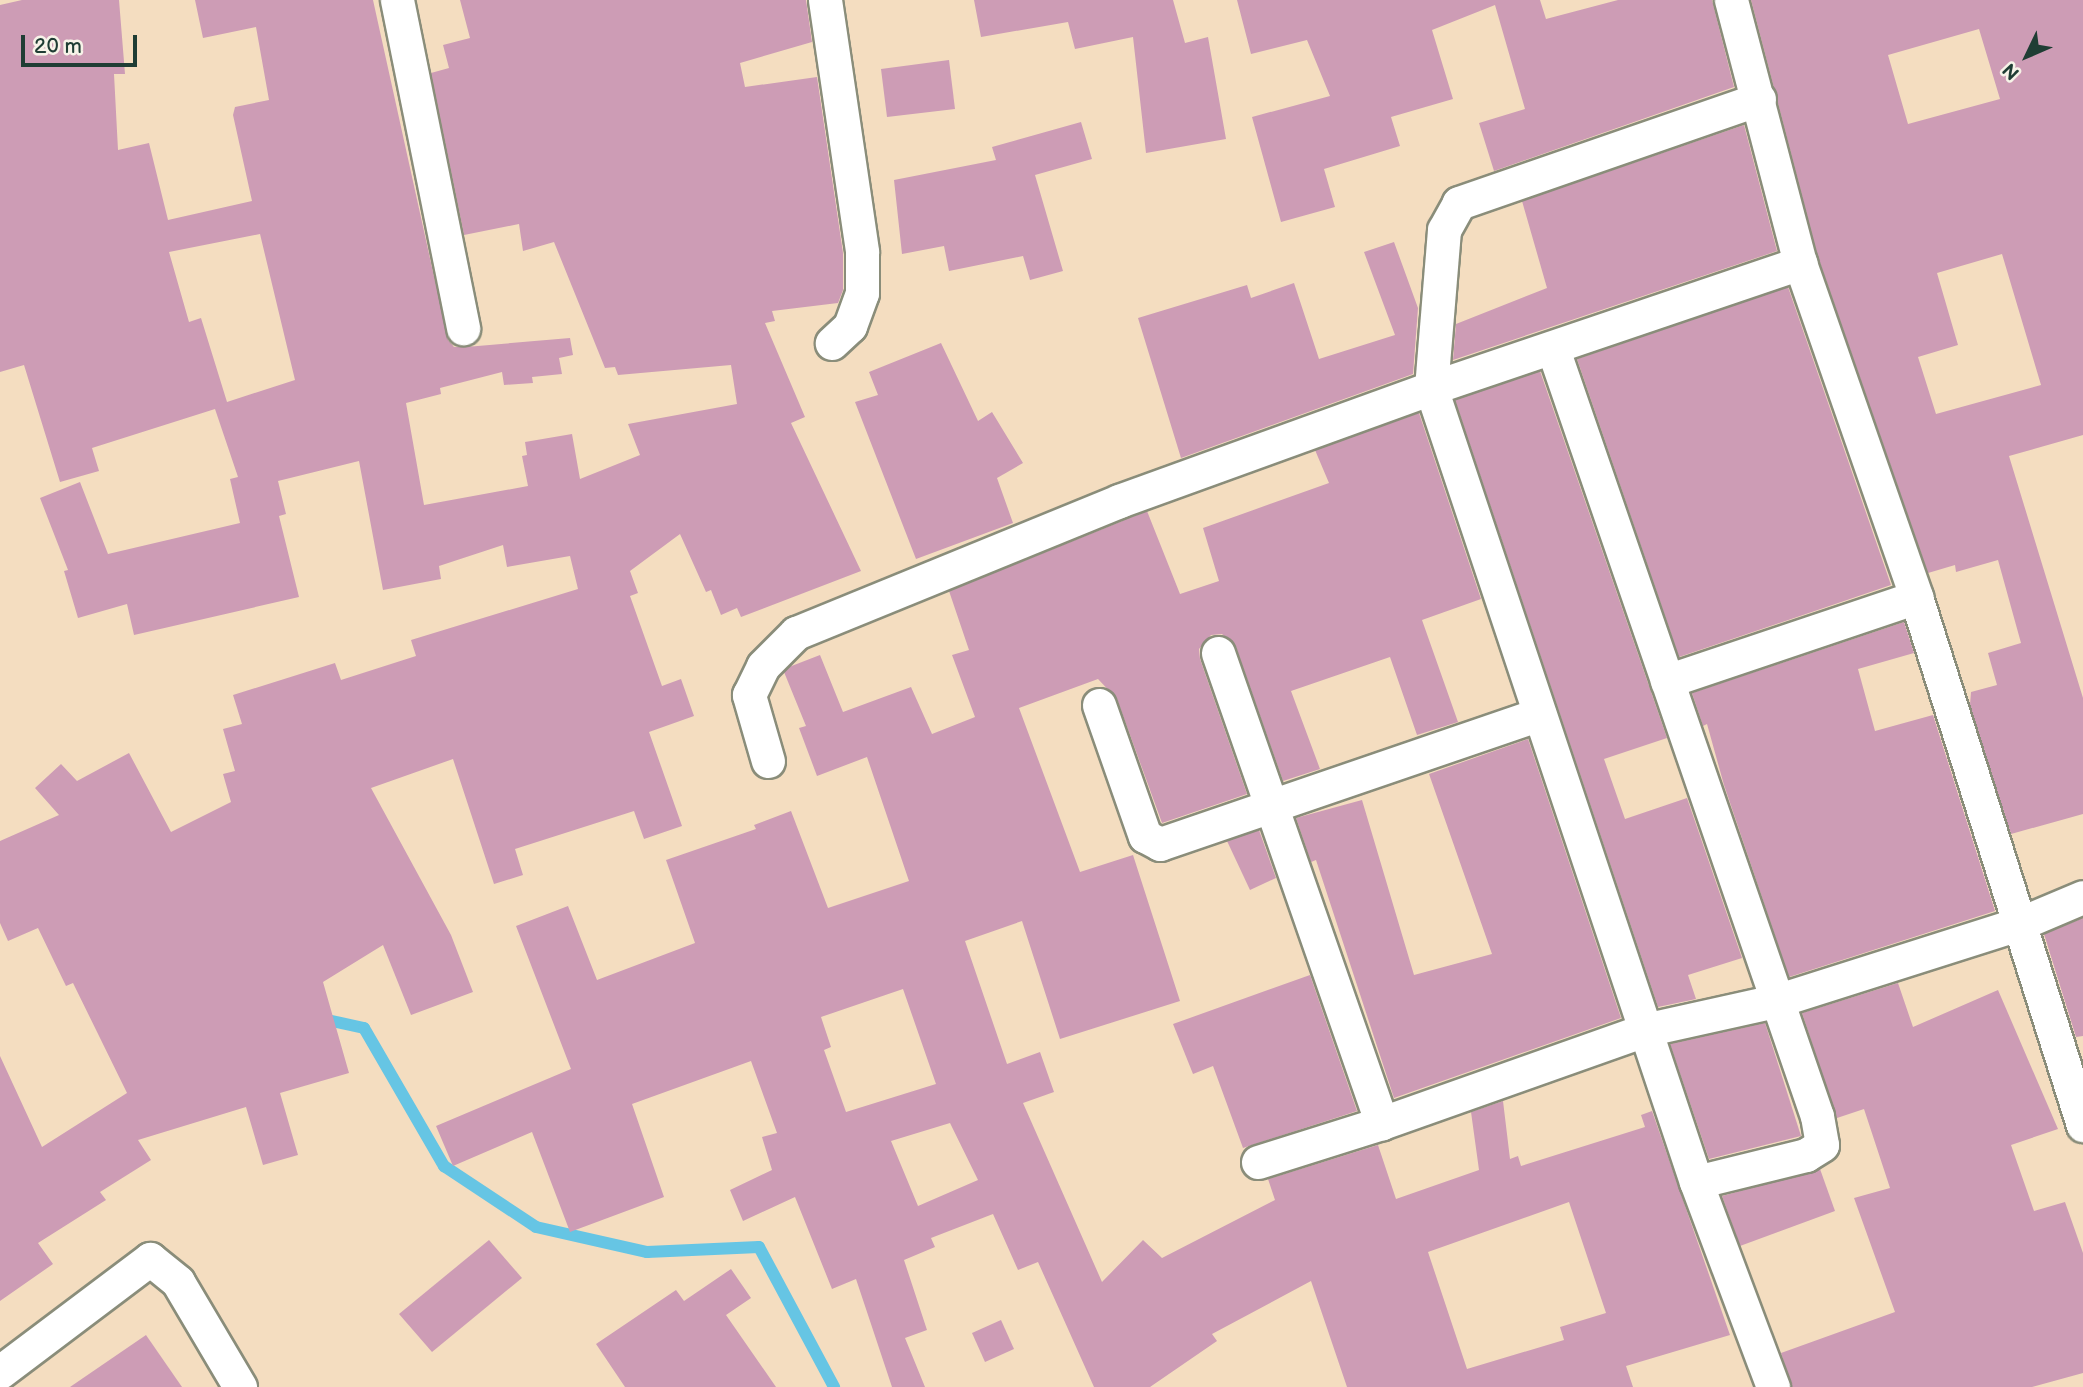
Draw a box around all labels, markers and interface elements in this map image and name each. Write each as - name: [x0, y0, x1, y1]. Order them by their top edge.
- scale bar: [24, 21, 140, 65]
- north arrow: [1992, 21, 2062, 91]
- text: 20 m: [34, 34, 82, 59]
- text: N: [1998, 58, 2025, 84]

